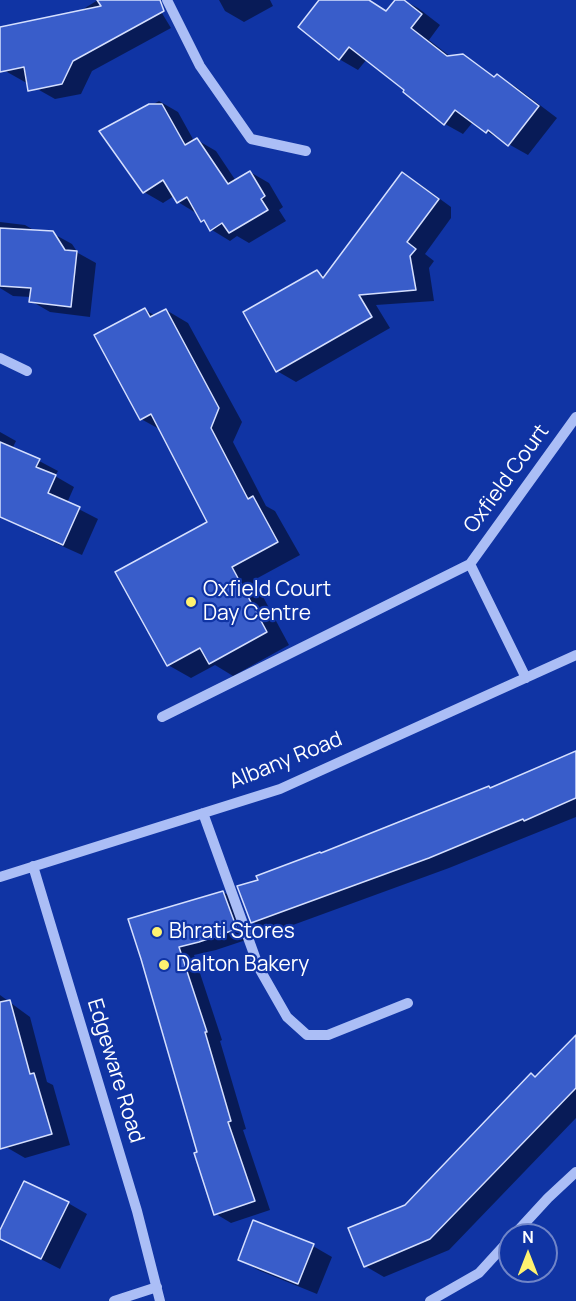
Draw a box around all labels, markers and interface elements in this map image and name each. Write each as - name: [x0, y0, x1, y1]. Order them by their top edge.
- street label: Oxfield Court: [459, 420, 555, 538]
- place label: Oxfield Court Day Centre: [203, 577, 331, 627]
- marker: Oxfield Court Day Centre: [184, 595, 198, 609]
- street label: Albany Road: [226, 727, 346, 795]
- place label: Bhrati Stores: [169, 919, 295, 945]
- marker: Bhrati Stores: [150, 925, 164, 939]
- place label: Dalton Bakery: [176, 952, 309, 978]
- marker: Dalton Bakery: [157, 958, 171, 972]
- street label: Edgeware Road: [81, 996, 149, 1146]
- north arrow: [498, 1223, 558, 1283]
- text: N: [522, 1226, 534, 1248]

